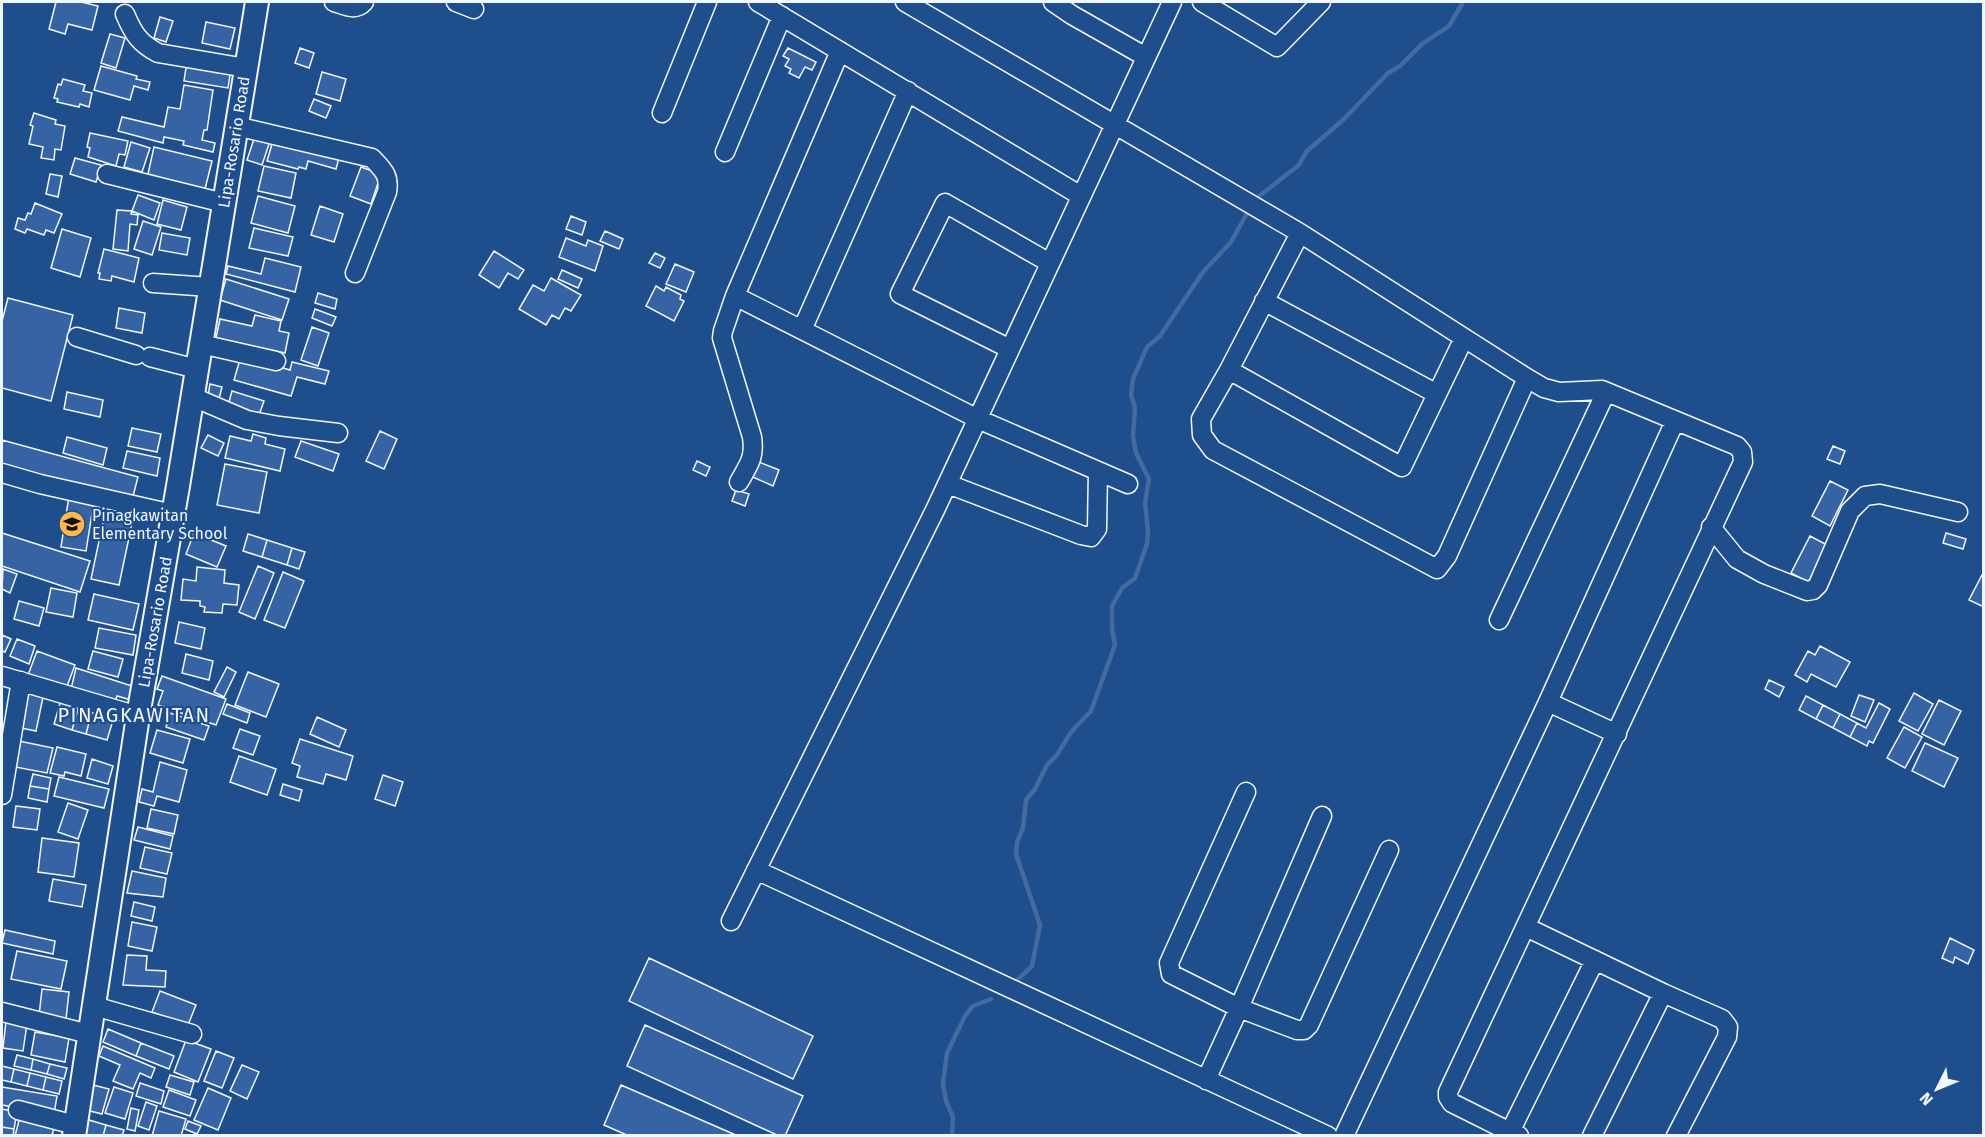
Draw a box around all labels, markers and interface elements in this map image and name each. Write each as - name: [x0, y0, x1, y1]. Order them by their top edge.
- street label: Lipa-Rosario Road: [214, 75, 254, 209]
- place label: Pinagkawitan Elementary School: [92, 506, 228, 543]
- school or university icon: Pinagkawitan Elementary School: [57, 509, 87, 539]
- street label: Lipa-Rosario Road: [134, 555, 176, 689]
- district label: PINAGKAWITAN: [57, 703, 211, 727]
- north arrow: [1907, 1059, 1967, 1119]
- text: N: [1916, 1089, 1937, 1109]

